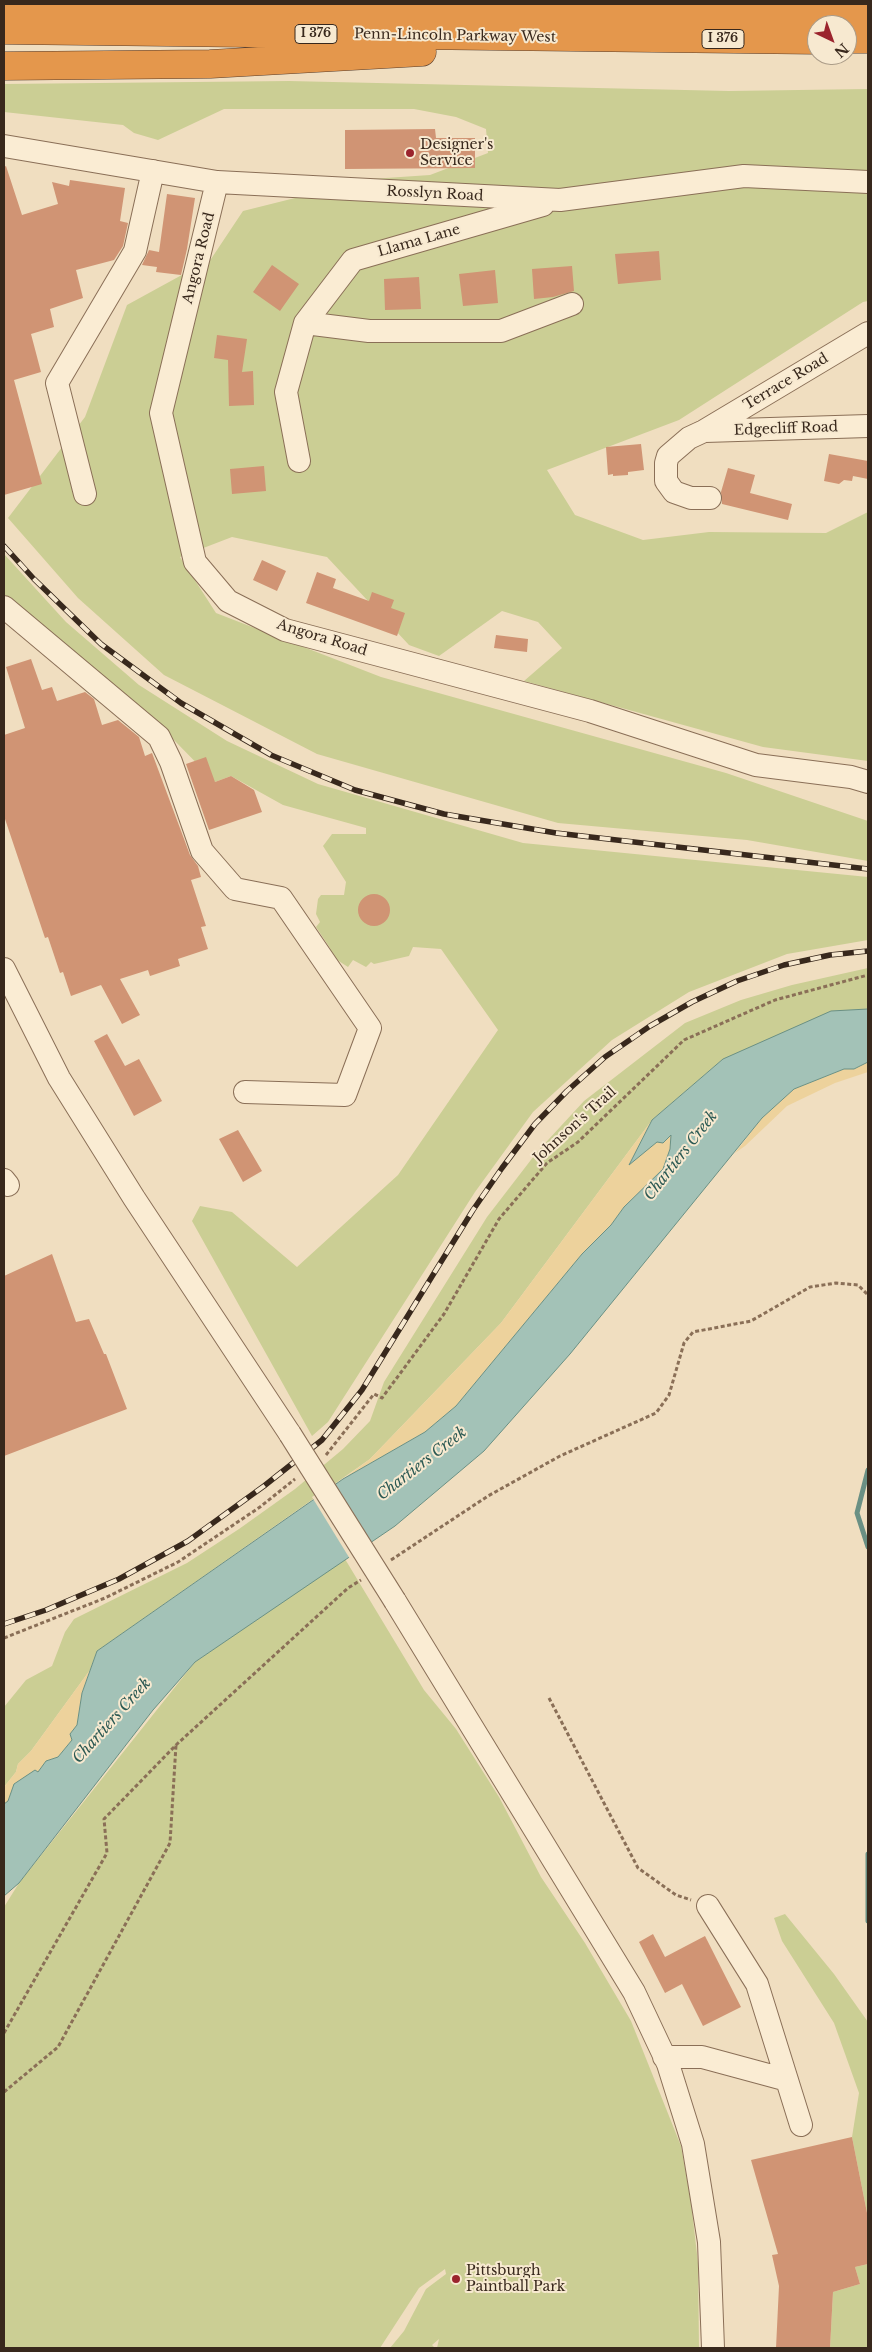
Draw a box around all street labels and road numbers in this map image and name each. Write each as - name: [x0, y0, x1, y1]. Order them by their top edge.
- road number: I 376: [295, 24, 337, 44]
- street label: Penn-Lincoln Parkway West: [354, 26, 556, 46]
- road number: I 376: [702, 30, 744, 48]
- street label: Rosslyn Road: [386, 183, 484, 205]
- street label: Angora Road: [180, 211, 218, 305]
- street label: Llama Lane: [376, 221, 462, 261]
- street label: Terrace Road: [741, 350, 831, 414]
- street label: Edgecliff Road: [734, 419, 838, 439]
- street label: Angora Road: [275, 616, 369, 660]
- street label: Johnson's Trail: [530, 1083, 620, 1167]

